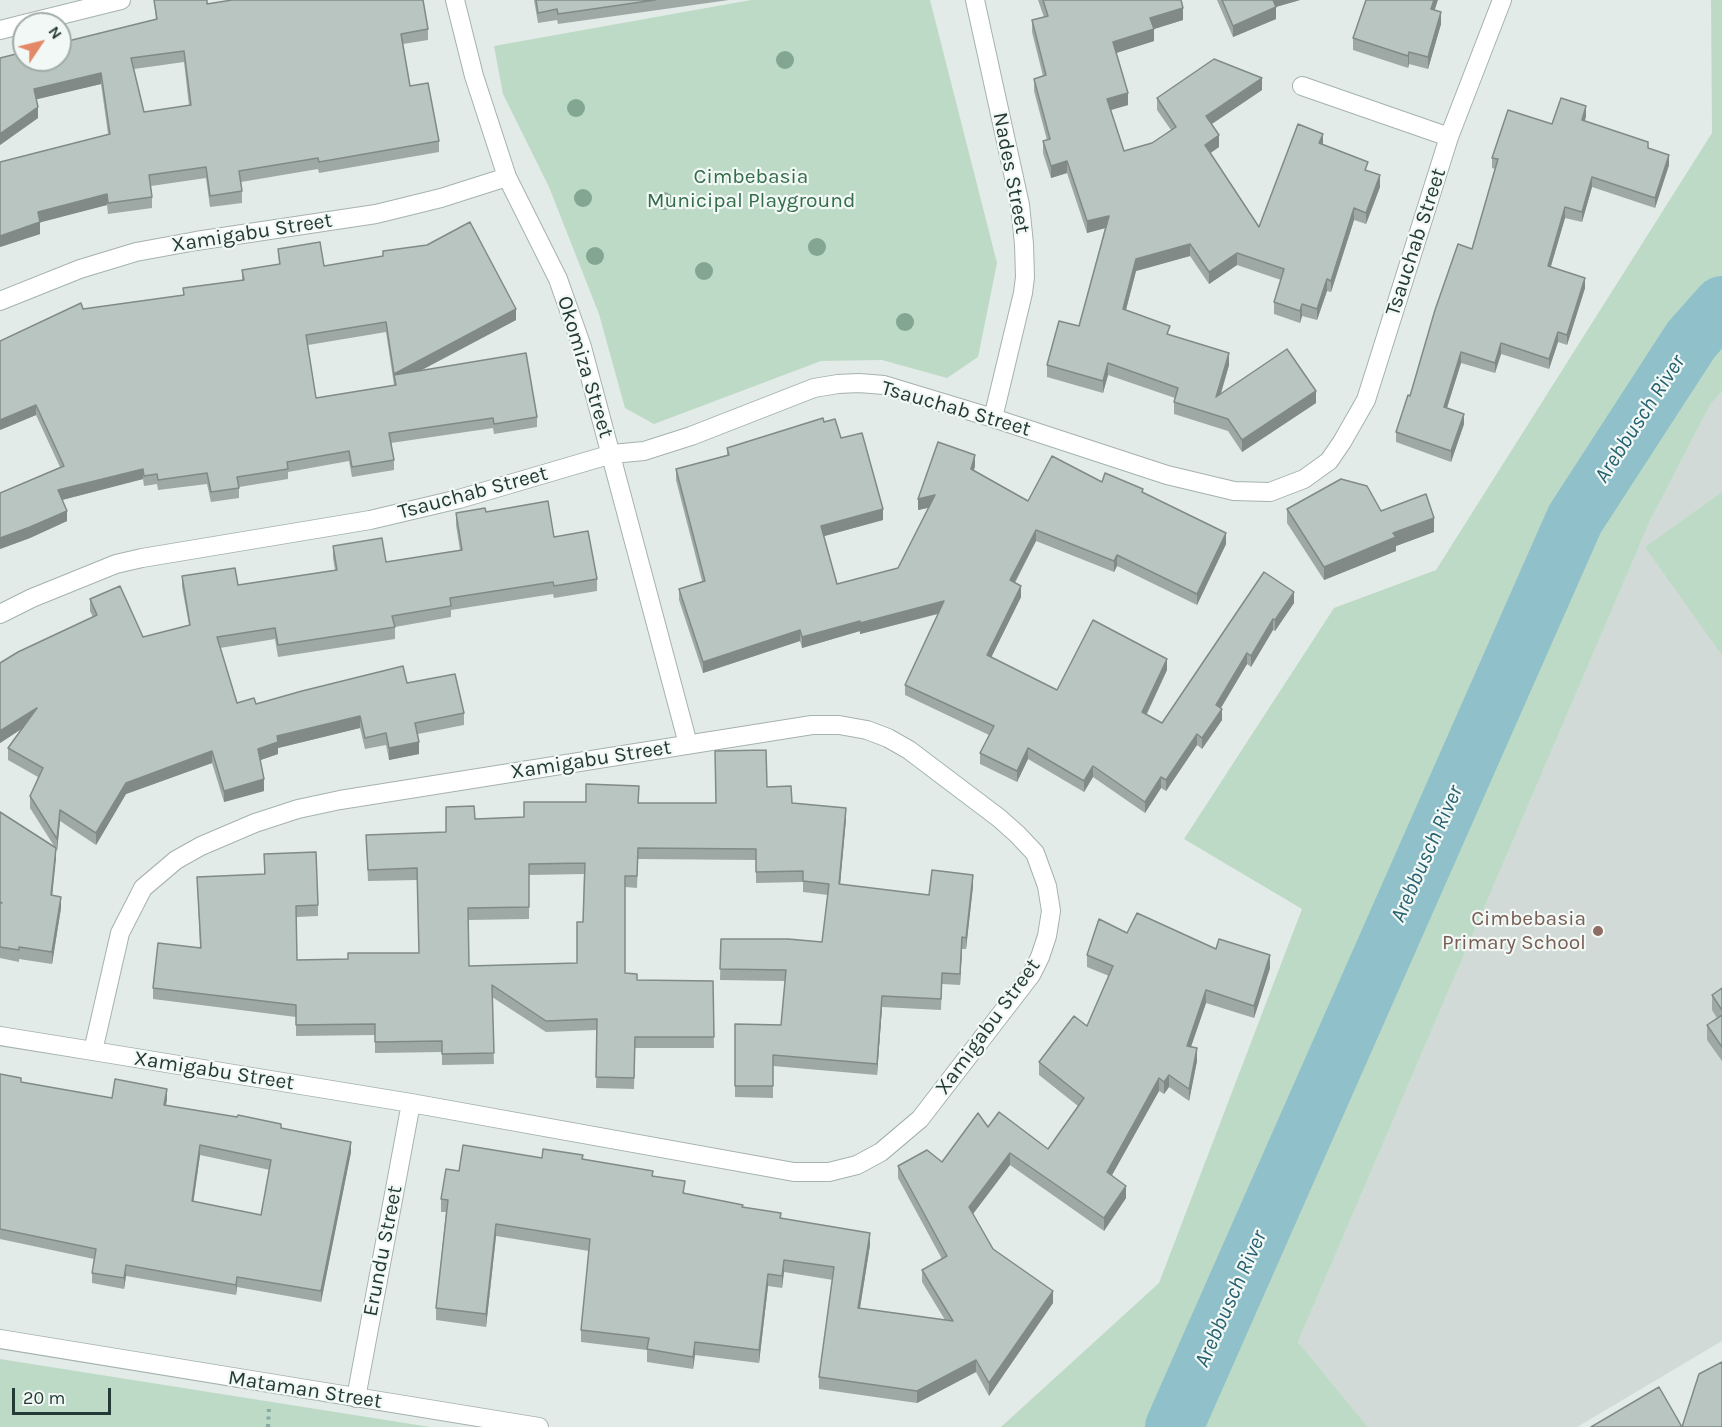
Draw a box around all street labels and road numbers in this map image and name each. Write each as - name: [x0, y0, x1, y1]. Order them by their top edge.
- street label: Nades Street: [987, 110, 1035, 236]
- street label: Tsauchab Street: [1380, 165, 1452, 319]
- street label: Xamigabu Street: [170, 208, 334, 258]
- street label: Okomiza Street: [551, 293, 619, 441]
- street label: Tsauchab Street: [879, 376, 1033, 442]
- street label: Tsauchab Street: [395, 461, 551, 525]
- street label: Xamigabu Street: [509, 735, 673, 785]
- street label: Xamigabu Street: [930, 954, 1046, 1100]
- street label: Xamigabu Street: [132, 1046, 296, 1096]
- street label: Erundu Street: [358, 1184, 408, 1318]
- street label: Mataman Street: [226, 1365, 384, 1415]

